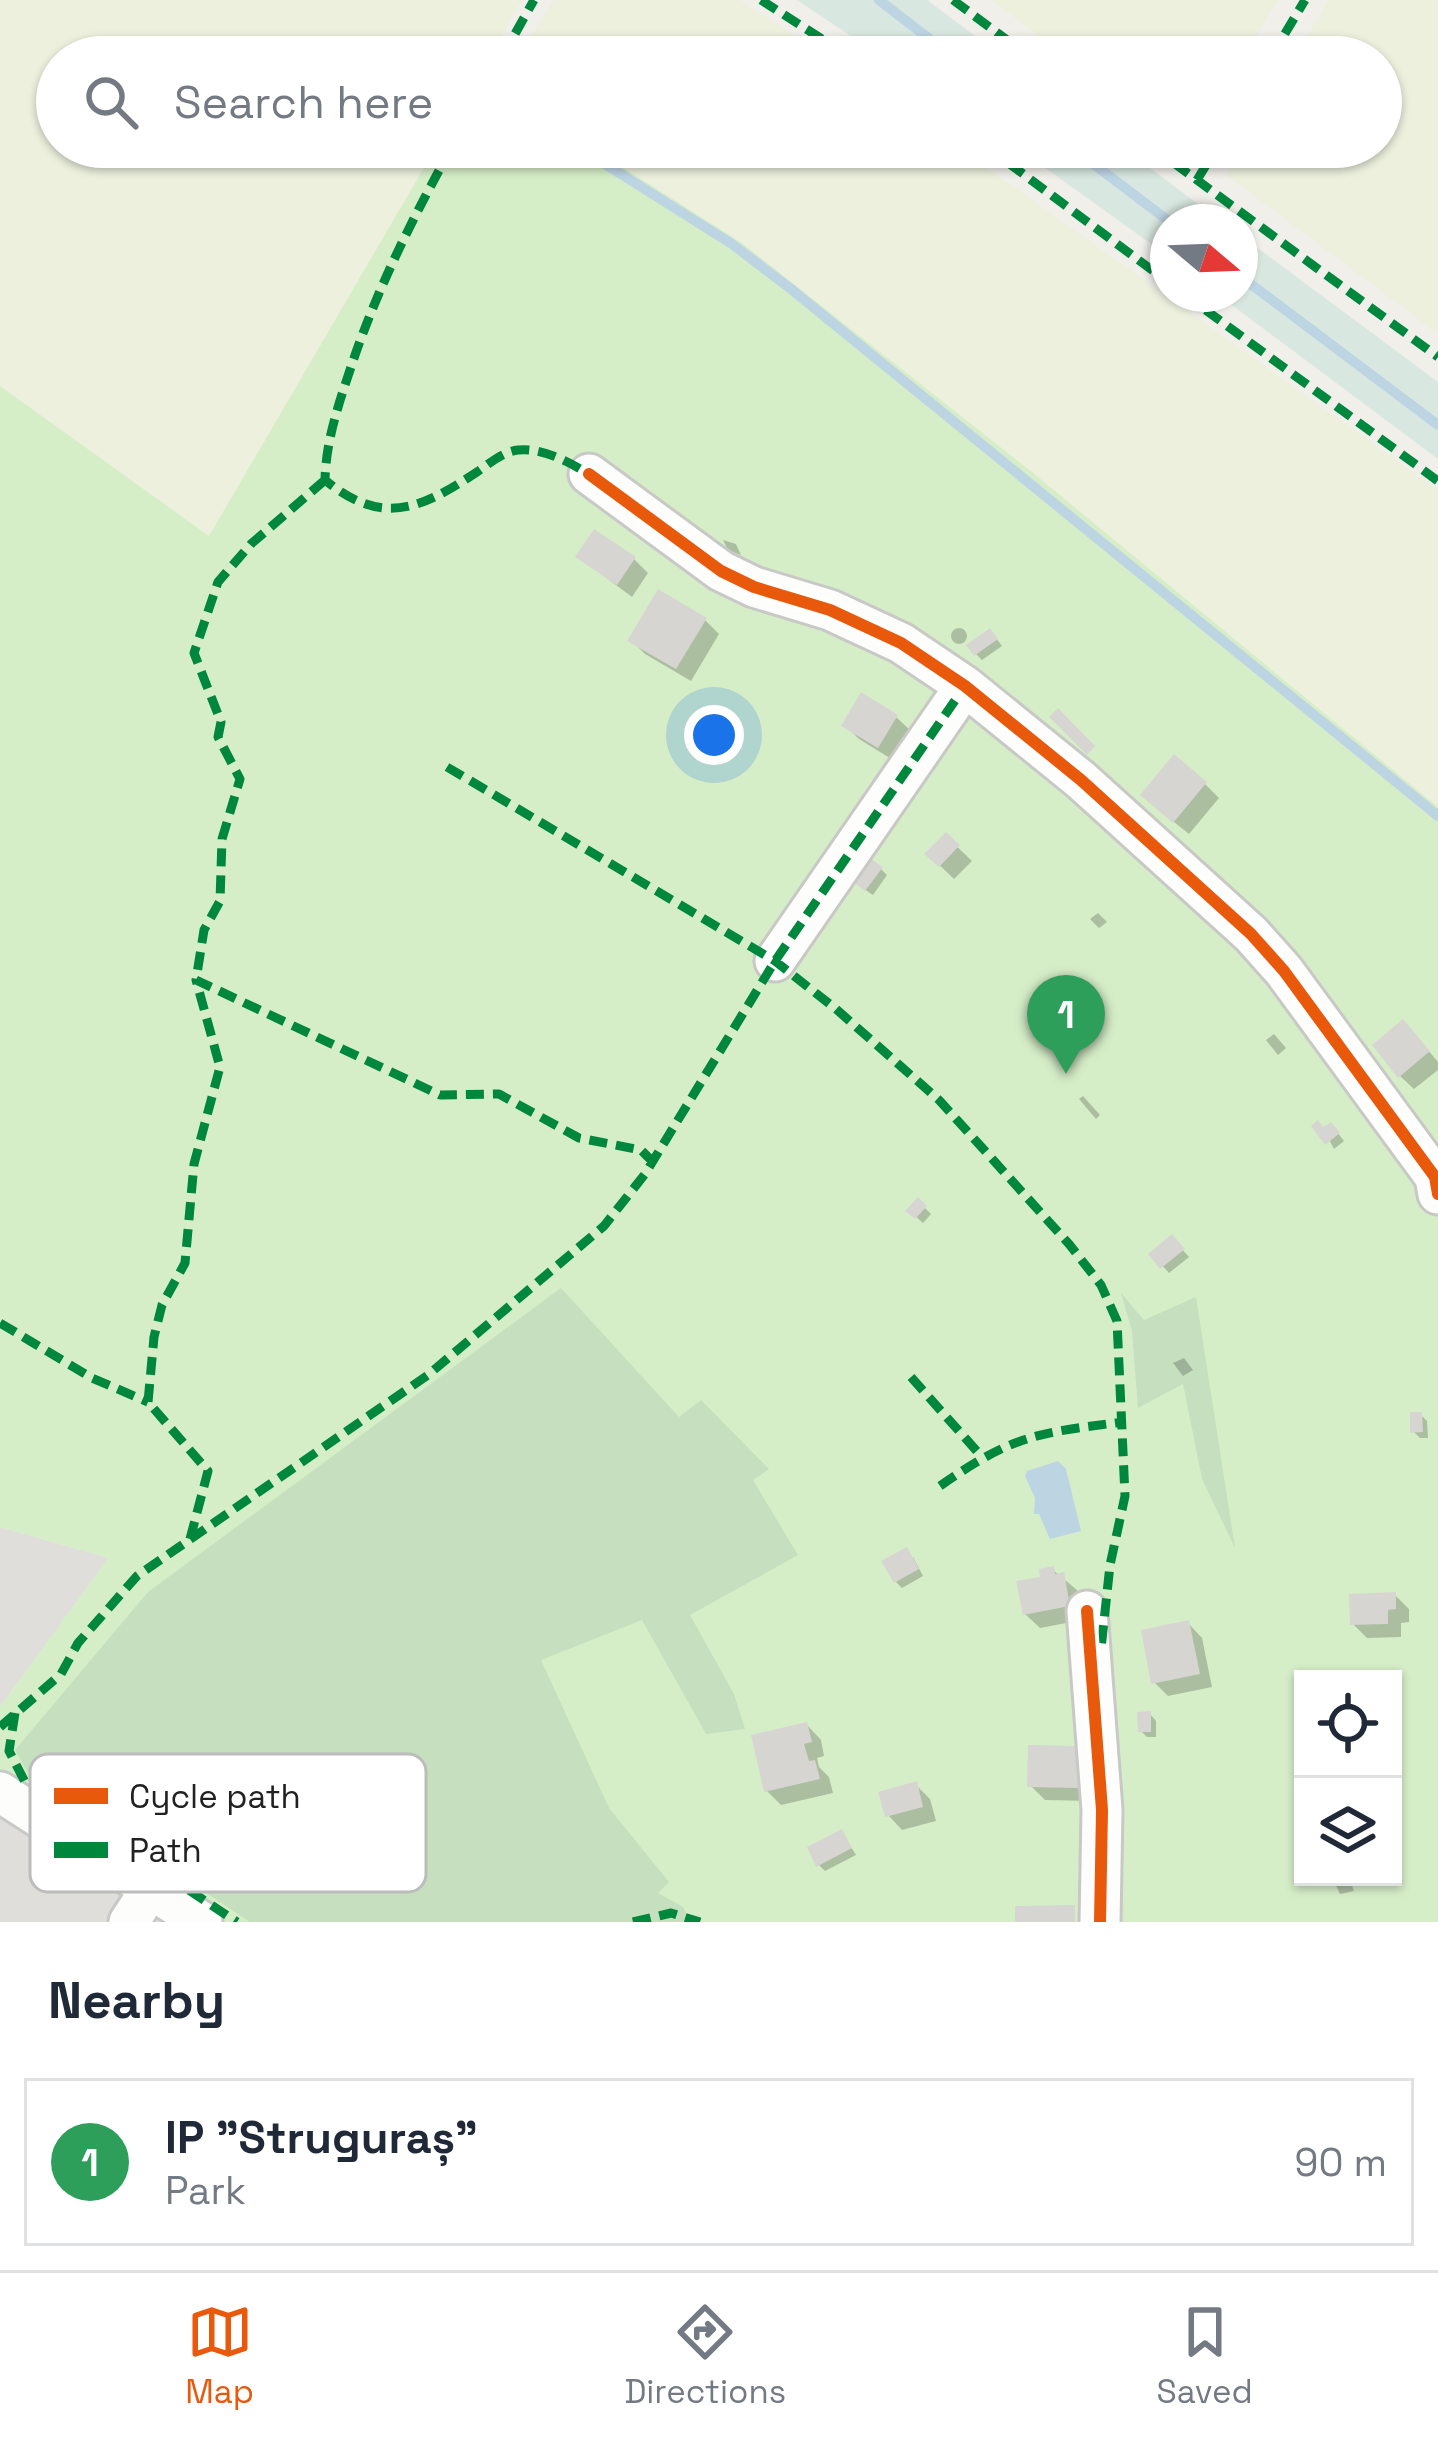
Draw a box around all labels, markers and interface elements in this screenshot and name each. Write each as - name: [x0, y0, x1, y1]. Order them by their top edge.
- search box: [36, 36, 1402, 168]
- icon: search: [78, 69, 144, 135]
- text: Search here: [174, 74, 433, 131]
- north arrow: [1150, 204, 1258, 312]
- your location: [684, 705, 744, 765]
- pin: 1: [1027, 975, 1105, 1074]
- map controls: [1294, 1670, 1402, 1886]
- button: locate: [1294, 1670, 1402, 1778]
- legend: [30, 1754, 426, 1892]
- text: Cycle path: [129, 1776, 301, 1818]
- button: layers: [1294, 1778, 1402, 1886]
- text: Path: [129, 1830, 202, 1872]
- text: Nearby: [48, 1968, 225, 2033]
- text: IP "Struguraș": [165, 2109, 478, 2166]
- text: 1: [81, 2138, 99, 2187]
- text: 90 m: [1295, 2138, 1387, 2187]
- text: Park: [165, 2166, 246, 2215]
- tab: Map: [185, 2299, 254, 2413]
- tab: Directions: [624, 2299, 786, 2413]
- tab: Saved: [1157, 2299, 1253, 2413]

